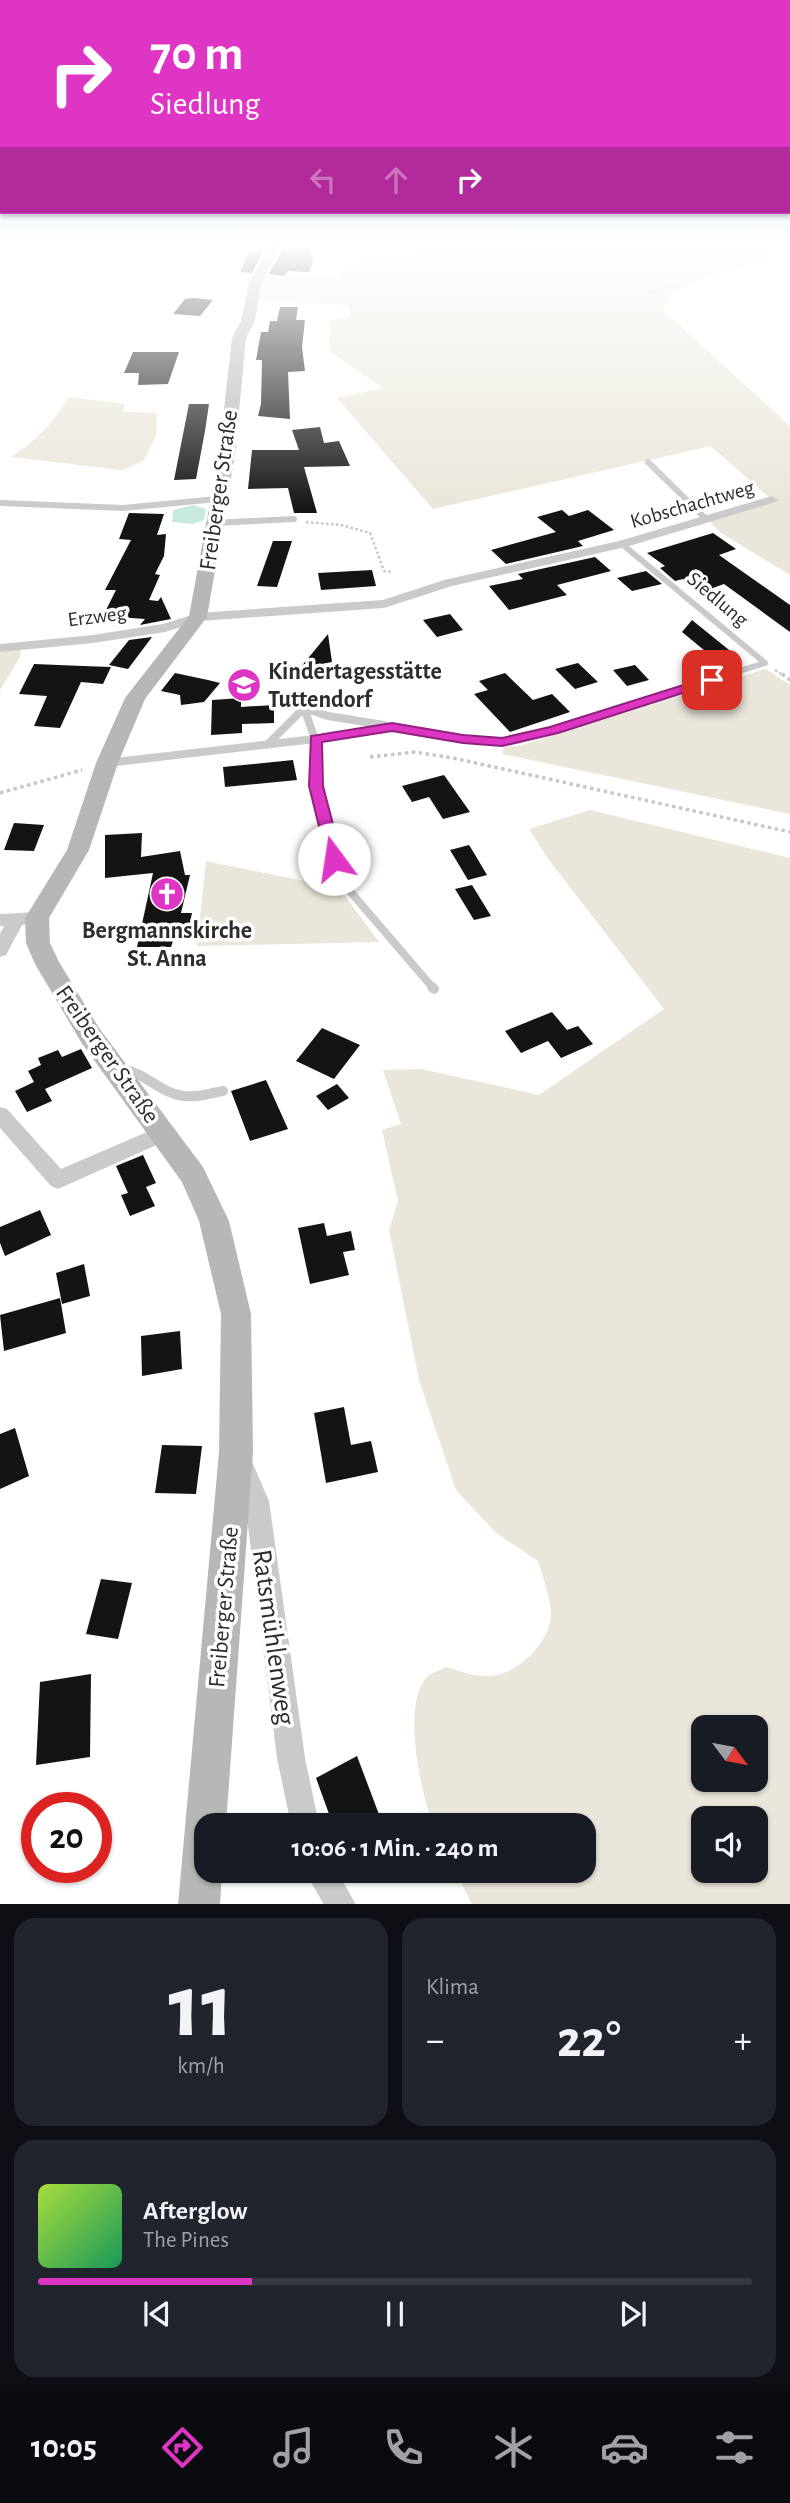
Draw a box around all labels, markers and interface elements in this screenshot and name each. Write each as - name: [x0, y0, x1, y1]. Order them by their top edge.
- icon: right: [35, 28, 126, 119]
- text: 70 m: [150, 30, 244, 79]
- text: Siedlung: [150, 88, 260, 120]
- icon: left: [304, 161, 342, 199]
- icon: ahead: [377, 161, 415, 199]
- icon: right: [450, 161, 488, 199]
- street label: Freiberger Straße: [196, 408, 242, 572]
- street label: Kobschachtweg: [628, 477, 757, 532]
- street label: Siedlung: [683, 568, 753, 631]
- street label: Erzweg: [67, 602, 128, 631]
- pin: [682, 650, 742, 710]
- place label: Kindertagesstätte Tuttendorf: [268, 660, 442, 712]
- icon: arrive: [693, 661, 731, 699]
- school or university icon: Kindertagesstätte Tuttendorf: [225, 666, 263, 704]
- position arrow: [297, 822, 371, 896]
- church icon: Bergmannskirche St. Anna: [148, 875, 186, 913]
- place label: Bergmannskirche St. Anna: [82, 919, 252, 971]
- street label: Freiberger Straße: [51, 981, 163, 1128]
- street label: Freiberger Straße: [205, 1525, 243, 1689]
- street label: Ratsmühlenweg: [247, 1548, 299, 1727]
- north arrow: [691, 1715, 768, 1792]
- map controls: [691, 1715, 768, 1883]
- speed limit sign: 20: [21, 1792, 112, 1883]
- button: sound: [691, 1806, 768, 1883]
- text: 10:06 · 1 Min. · 240 m: [292, 1835, 498, 1861]
- text: 11: [168, 1962, 234, 2053]
- text: Klima: [426, 1976, 479, 1999]
- text: 22°: [557, 2014, 621, 2066]
- text: −: [426, 2022, 444, 2060]
- text: +: [734, 2022, 752, 2060]
- text: km/h: [177, 2055, 225, 2078]
- text: Afterglow: [143, 2198, 247, 2224]
- text: The Pines: [143, 2229, 229, 2252]
- icon: previous: [138, 2295, 176, 2333]
- icon: pause: [376, 2295, 414, 2333]
- icon: next: [614, 2295, 652, 2333]
- icon: directions: [158, 2423, 207, 2472]
- icon: music: [269, 2423, 318, 2472]
- icon: phone: [379, 2423, 428, 2472]
- icon: climate: [489, 2423, 538, 2472]
- icon: car: [600, 2423, 649, 2472]
- icon: filters: [710, 2423, 759, 2472]
- text: 10:05: [31, 2431, 97, 2463]

